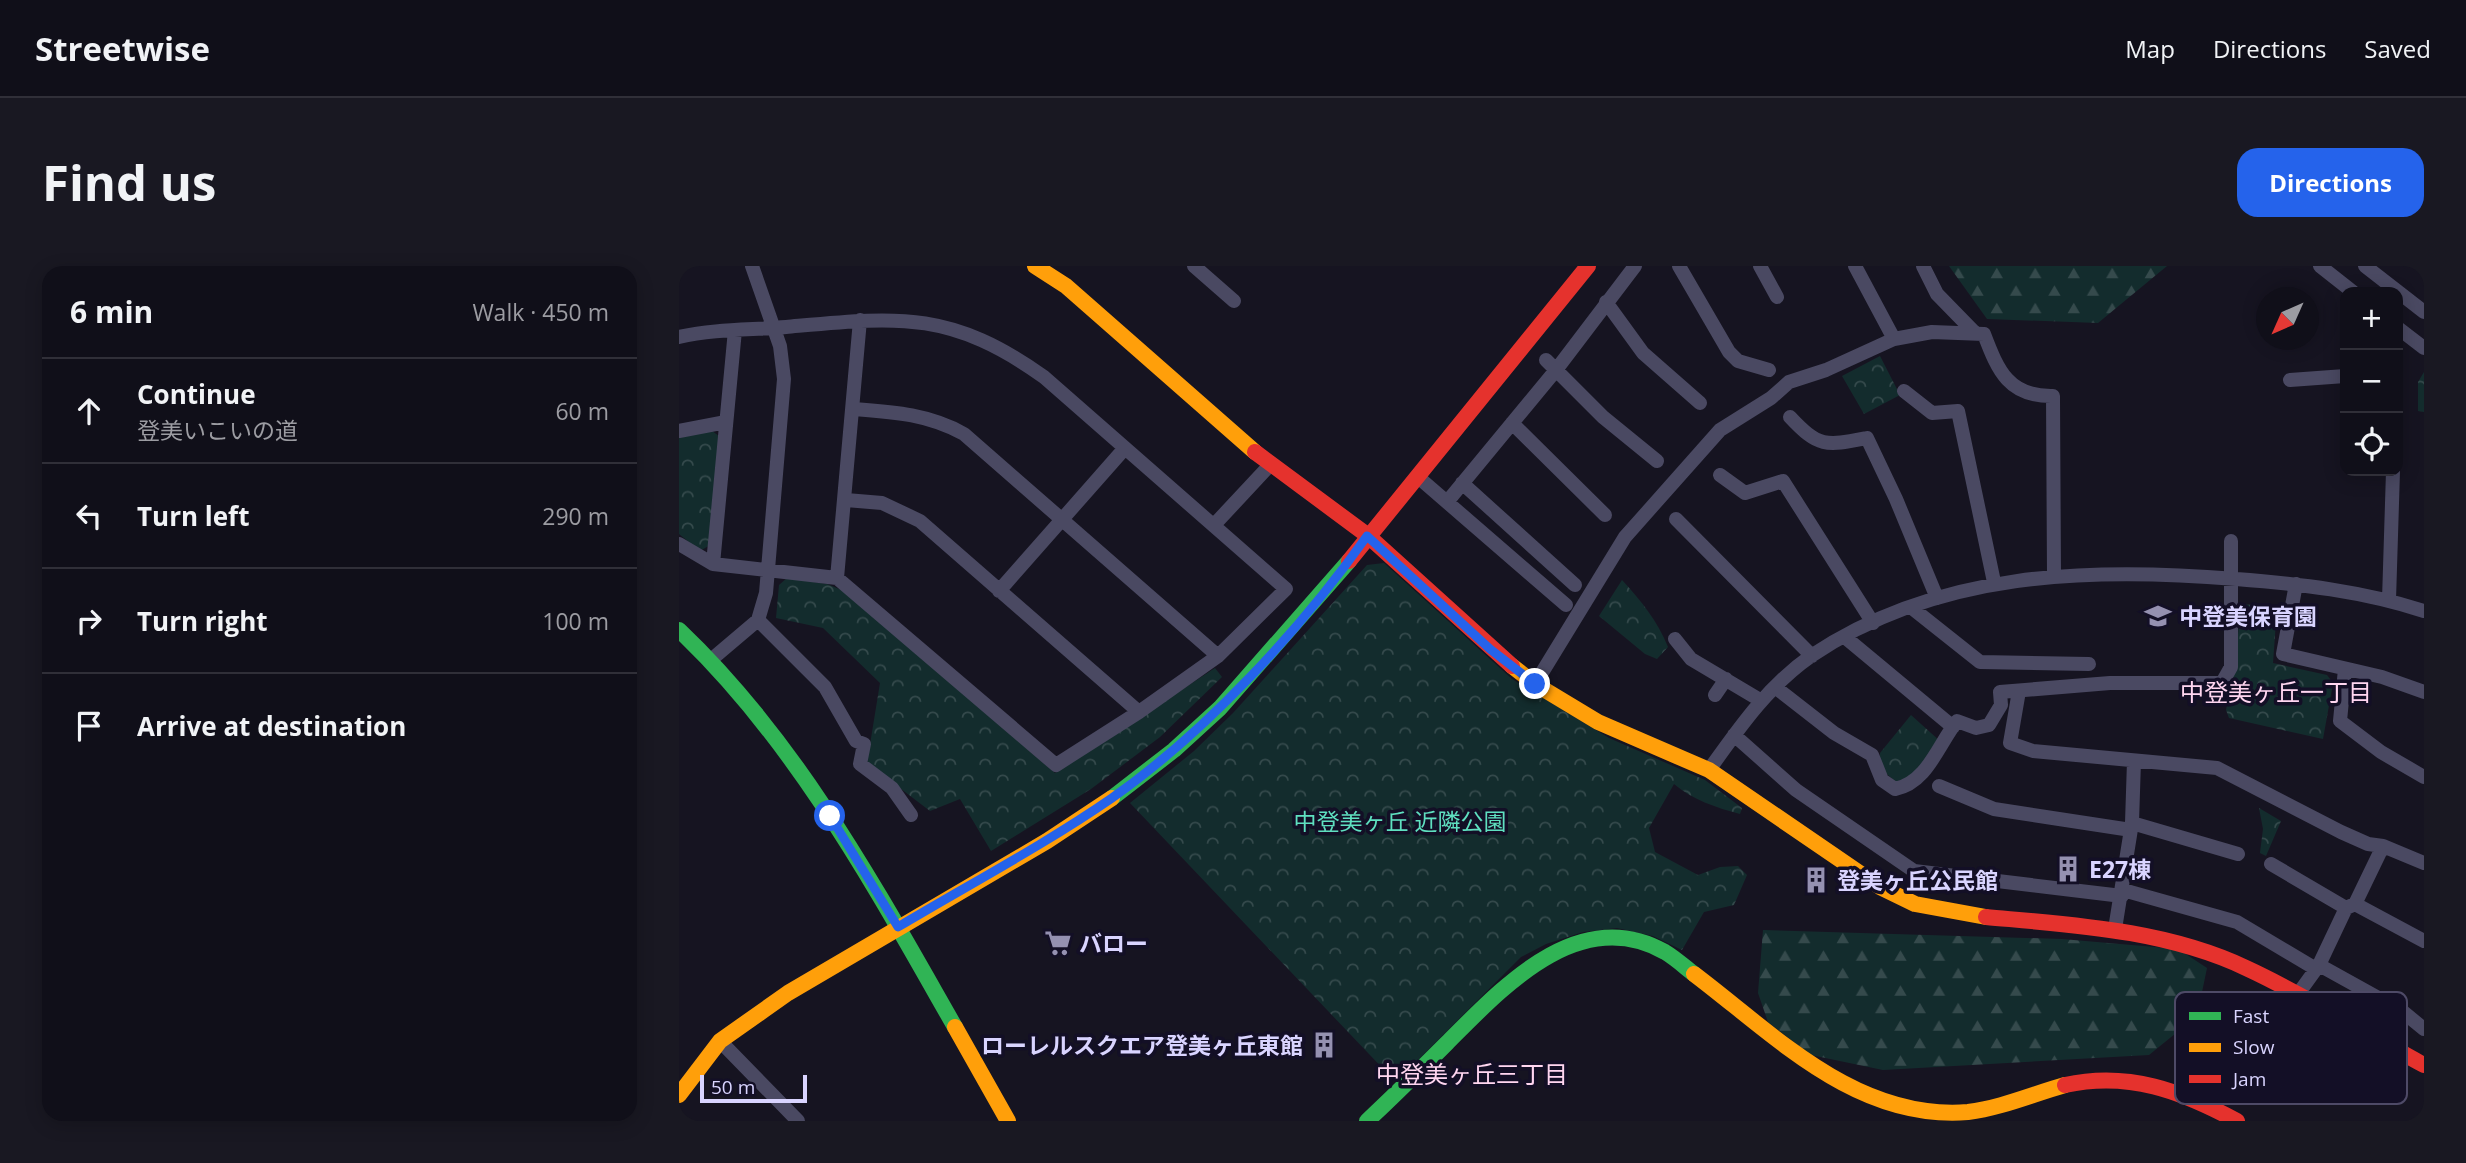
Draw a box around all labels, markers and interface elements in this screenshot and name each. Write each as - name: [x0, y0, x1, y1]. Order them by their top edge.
- text: Streetwise: [35, 26, 210, 71]
- text: Map: [2125, 32, 2175, 65]
- text: Directions: [2213, 32, 2326, 65]
- text: Saved: [2364, 32, 2431, 65]
- button: Directions: [2237, 148, 2424, 217]
- text: Find us: [42, 149, 216, 215]
- north arrow: [2256, 287, 2319, 350]
- map controls: [2340, 287, 2403, 476]
- button: +: [2340, 287, 2403, 350]
- text: 6 min: [70, 291, 153, 332]
- text: Walk · 450 m: [472, 296, 609, 328]
- button: −: [2340, 350, 2403, 413]
- text: Continue: [137, 376, 256, 412]
- icon: ahead: [70, 392, 108, 430]
- text: 60 m: [555, 395, 609, 427]
- button: locate: [2340, 413, 2403, 476]
- text: 登美いこいの道: [137, 414, 298, 446]
- icon: left: [70, 497, 108, 535]
- text: Turn left: [137, 498, 249, 534]
- text: 290 m: [542, 500, 609, 532]
- place label: 中登美保育園: [2179, 600, 2317, 632]
- school or university icon: 中登美保育園: [2143, 601, 2173, 631]
- icon: right: [70, 602, 108, 640]
- text: Turn right: [137, 603, 268, 639]
- text: 100 m: [542, 605, 609, 637]
- route end: [1519, 668, 1550, 699]
- district label: 中登美ヶ丘一丁目: [2180, 675, 2372, 708]
- icon: arrive: [70, 707, 108, 745]
- text: Arrive at destination: [137, 708, 406, 744]
- route start: [814, 800, 845, 831]
- park label: 中登美ヶ丘 近隣公園: [1294, 805, 1506, 837]
- place label: E27棟: [2089, 853, 2151, 885]
- building icon: E27棟: [2053, 854, 2083, 884]
- place label: 登美ヶ丘公民館: [1837, 864, 1998, 896]
- building icon: 登美ヶ丘公民館: [1801, 865, 1831, 895]
- place label: バロー: [1079, 927, 1148, 959]
- supermarket icon: バロー: [1043, 928, 1073, 958]
- legend: [2175, 992, 2407, 1104]
- text: Fast: [2233, 1003, 2269, 1029]
- place label: ローレルスクエア登美ヶ丘東館: [981, 1029, 1303, 1061]
- building icon: ローレルスクエア登美ヶ丘東館: [1309, 1030, 1339, 1060]
- text: Slow: [2233, 1034, 2275, 1060]
- district label: 中登美ヶ丘三丁目: [1376, 1057, 1568, 1090]
- text: Jam: [2231, 1066, 2266, 1092]
- scale bar: [700, 1072, 807, 1104]
- text: 50 m: [711, 1074, 755, 1100]

